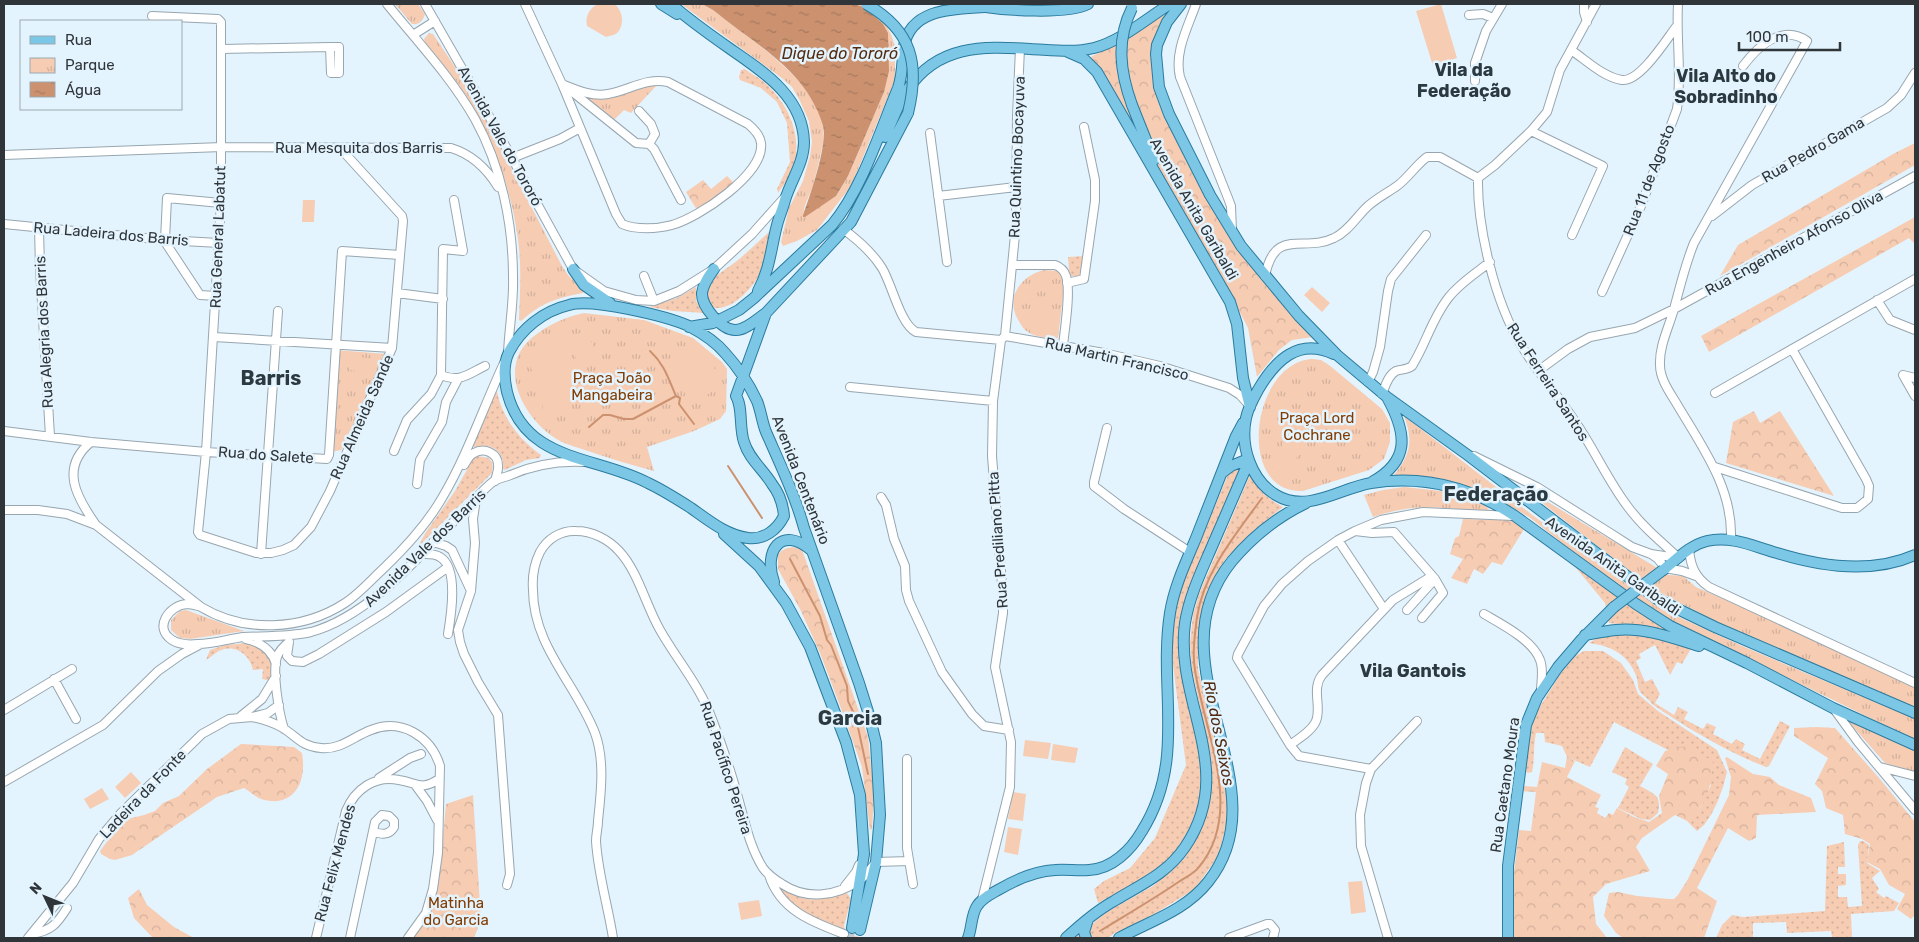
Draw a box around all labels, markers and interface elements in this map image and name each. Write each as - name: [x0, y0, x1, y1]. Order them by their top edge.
- legend: [20, 20, 182, 110]
- scale bar: [1739, 20, 1840, 52]
- text: 100 m: [1746, 28, 1788, 46]
- text: Rua: [65, 31, 92, 49]
- water label: Dique do Tororó: [782, 44, 898, 63]
- text: Parque: [65, 56, 115, 74]
- district label: Vila da Federação: [1417, 59, 1511, 102]
- street label: Avenida Vale do Tororó: [454, 63, 546, 209]
- district label: Vila Alto do Sobradinho: [1674, 65, 1778, 108]
- street label: Rua Quintino Bocayuva: [1005, 76, 1029, 238]
- text: Água: [65, 81, 101, 99]
- street label: Rua Pedro Gama: [1758, 113, 1868, 187]
- street label: Rua 11 de Agosto: [1620, 122, 1678, 238]
- street label: Avenida Anita Garibaldi: [1146, 135, 1242, 283]
- street label: Rua Mesquita dos Barris: [275, 139, 443, 157]
- street label: Rua General Labatut: [207, 165, 229, 309]
- street label: Rua Engenheiro Afonso Oliva: [1702, 186, 1886, 300]
- street label: Rua Ladeira dos Barris: [33, 218, 190, 250]
- street label: Rua Alegria dos Barris: [31, 255, 57, 409]
- street label: Rua Ferreira Santos: [1503, 320, 1593, 445]
- street label: Rua Martin Francisco: [1043, 334, 1191, 384]
- street label: Rua Almeida Sande: [326, 352, 398, 482]
- district label: Barris: [241, 366, 301, 390]
- park label: Praça João Mangabeira: [571, 369, 653, 404]
- park label: Praça Lord Cochrane: [1279, 409, 1355, 444]
- street label: Avenida Centenário: [768, 413, 834, 547]
- street label: Rua do Salete: [218, 443, 314, 467]
- street label: Rua Prediliano Pitta: [984, 471, 1012, 609]
- district label: Federação: [1443, 482, 1549, 506]
- street label: Avenida Vale dos Barris: [360, 485, 490, 611]
- street label: Avenida Anita Garibaldi: [1542, 512, 1684, 620]
- district label: Vila Gantois: [1360, 660, 1466, 682]
- water label: Rio dos Seixos: [1199, 679, 1239, 787]
- street label: Rua Pacífico Pereira: [696, 699, 756, 837]
- district label: Garcia: [818, 706, 882, 730]
- street label: Rua Caetano Moura: [1487, 716, 1523, 854]
- street label: Ladeira da Fonte: [96, 746, 190, 842]
- street label: Rua Felix Mendes: [311, 802, 359, 924]
- north arrow: [20, 872, 70, 922]
- text: N: [26, 879, 46, 898]
- park label: Matinha do Garcia: [423, 894, 489, 929]

